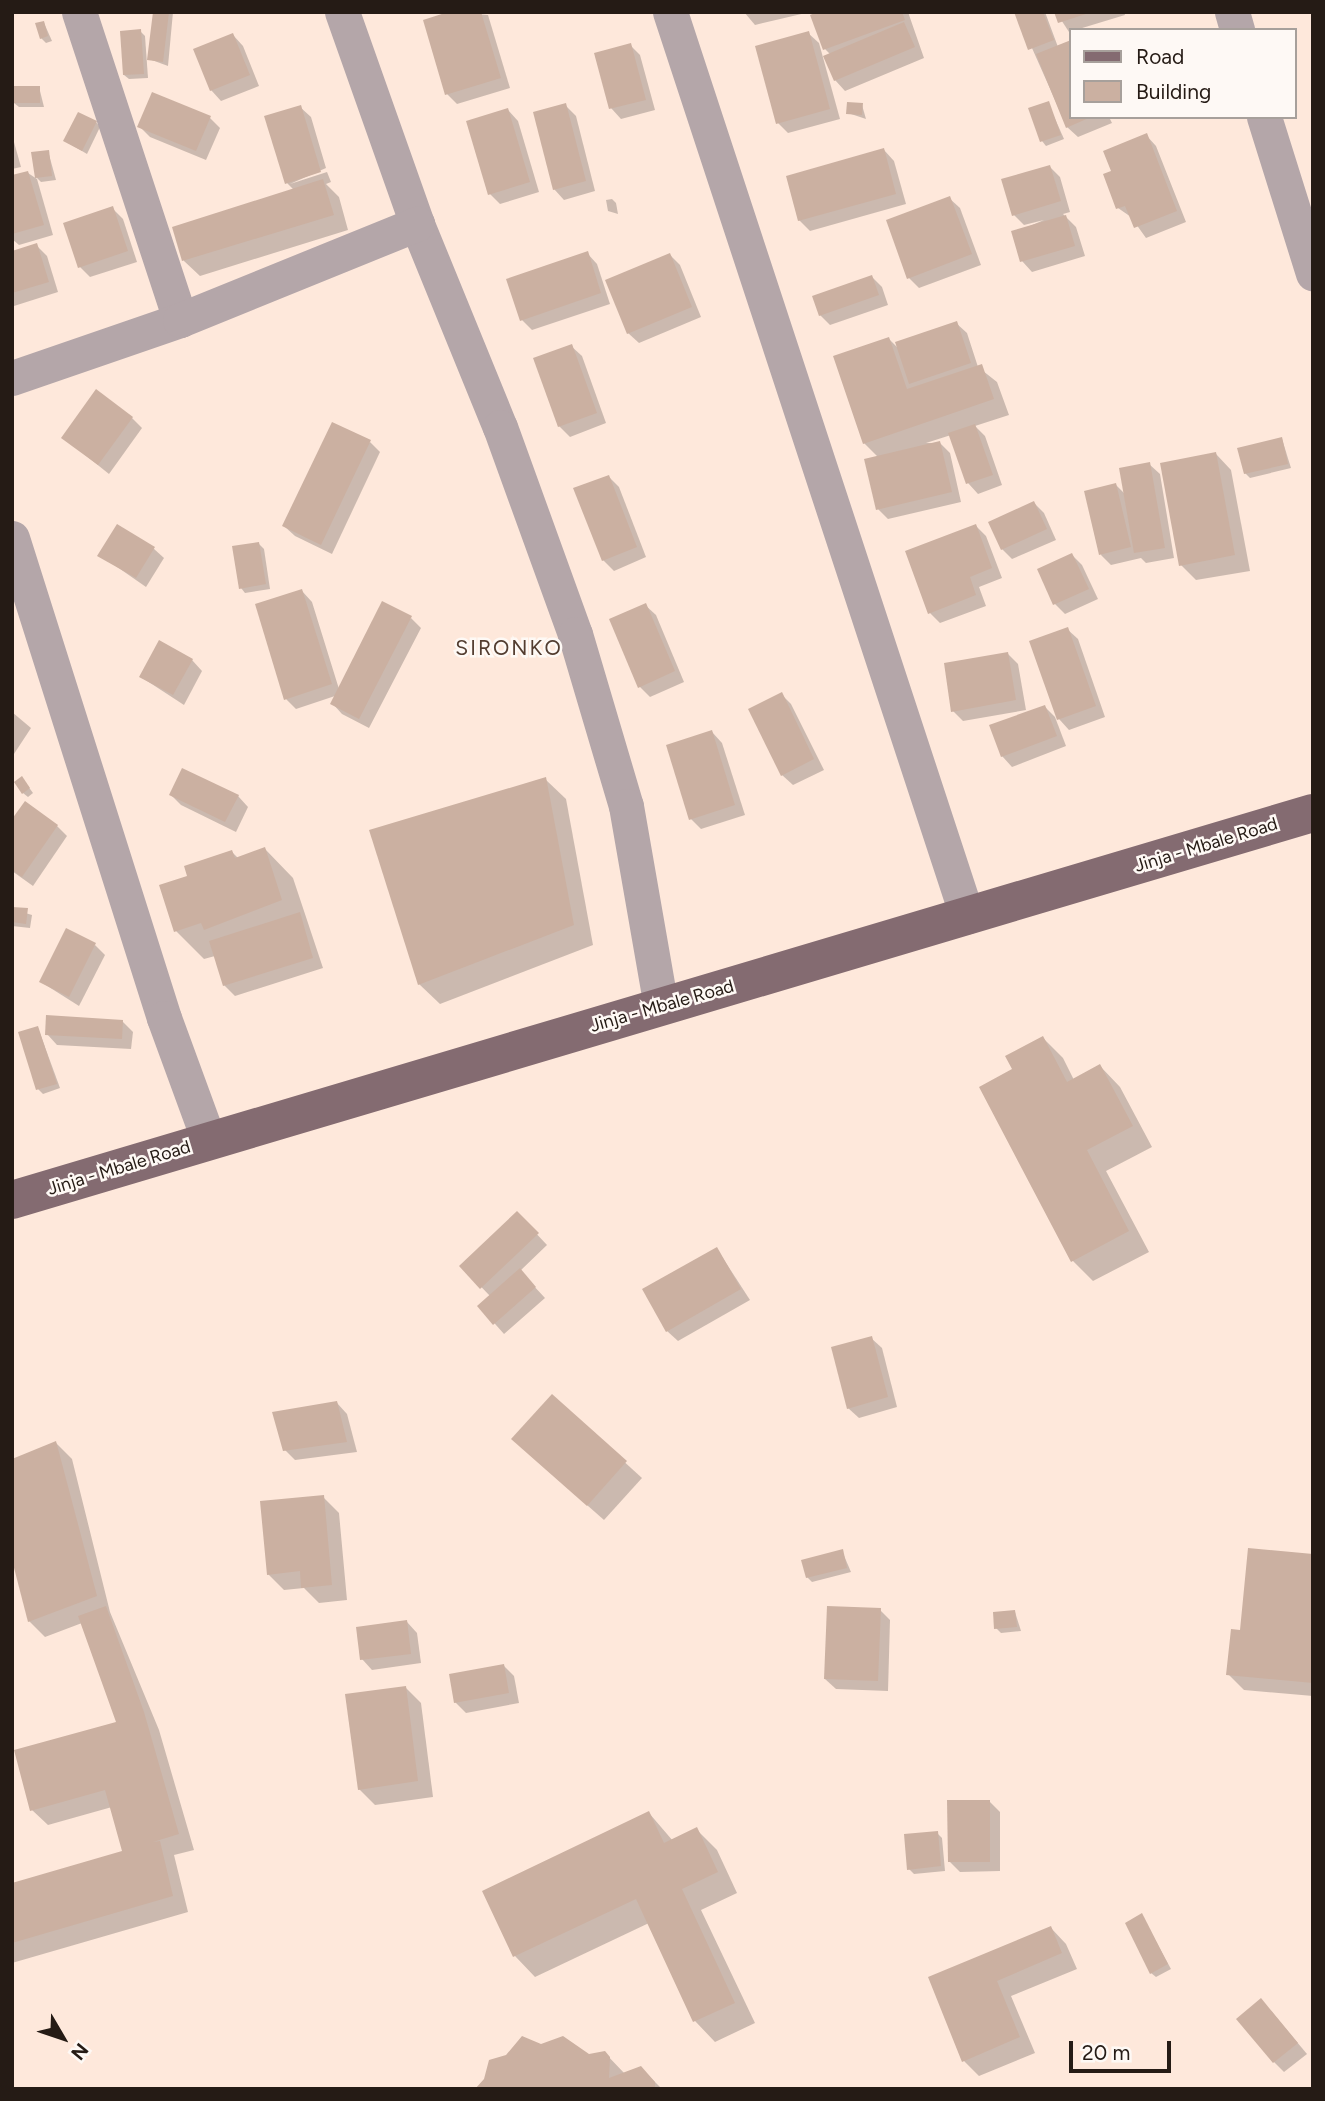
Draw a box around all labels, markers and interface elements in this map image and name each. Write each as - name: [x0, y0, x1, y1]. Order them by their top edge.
- legend: [1070, 28, 1297, 119]
- text: Road: [1136, 44, 1184, 69]
- text: Building: [1136, 79, 1211, 104]
- district label: SIRONKO: [456, 635, 562, 661]
- street label: Jinja - Mbale Road: [1132, 813, 1280, 877]
- street label: Jinja - Mbale Road: [588, 975, 736, 1037]
- street label: Jinja - Mbale Road: [45, 1136, 193, 1200]
- north arrow: [28, 2003, 98, 2073]
- scale bar: [1073, 2028, 1174, 2072]
- text: N: [66, 2039, 93, 2064]
- text: 20 m: [1082, 2040, 1130, 2065]

